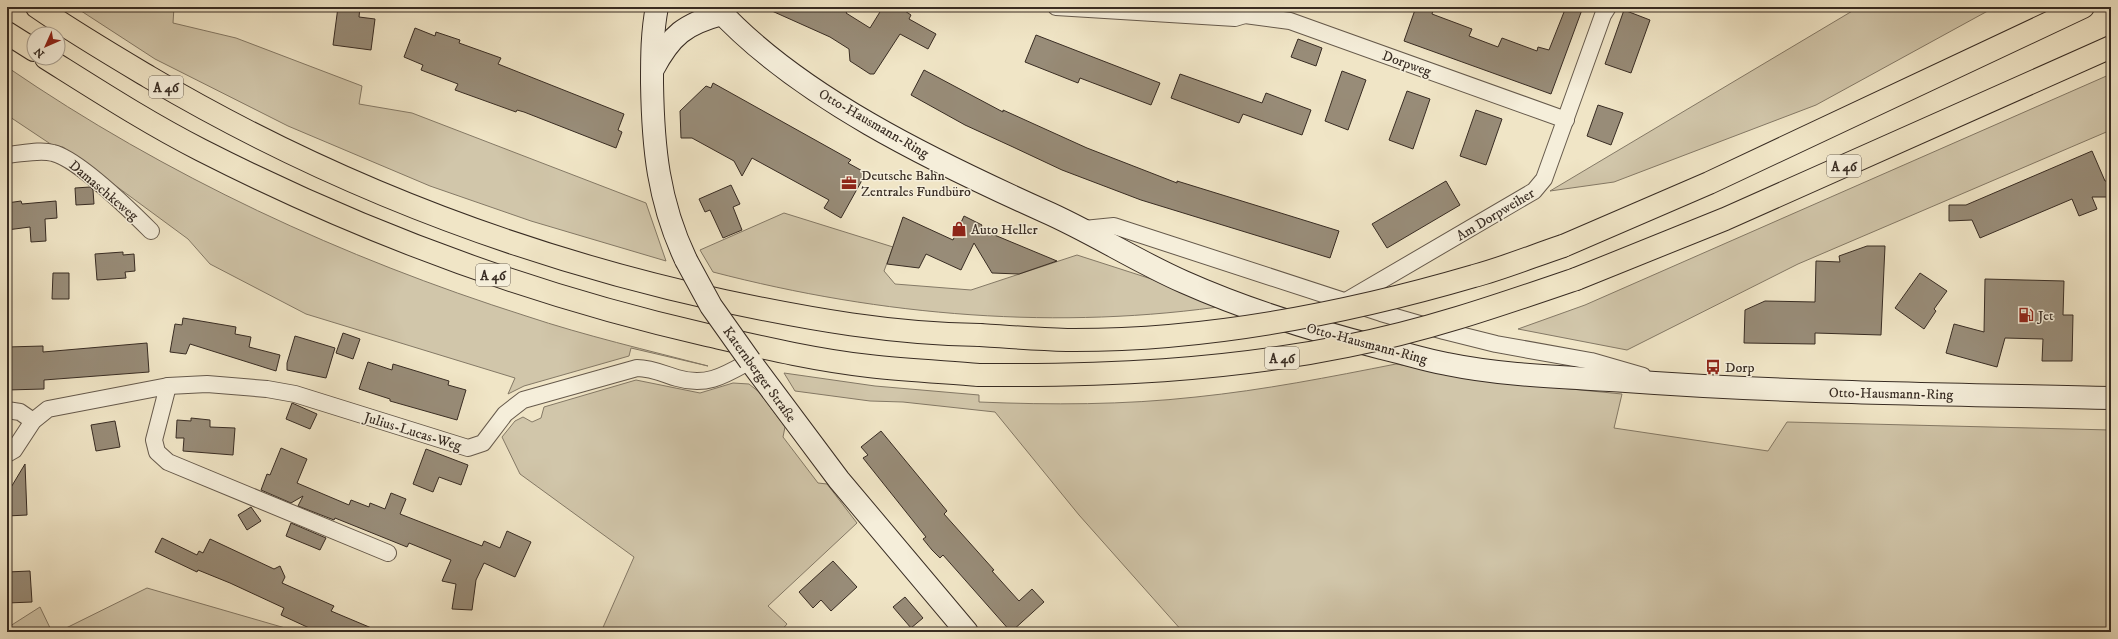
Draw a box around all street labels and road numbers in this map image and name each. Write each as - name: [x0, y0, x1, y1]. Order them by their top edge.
- street label: Dorpweg: [1380, 47, 1434, 81]
- road number: A 46: [149, 76, 183, 98]
- street label: Otto-Hausmann-Ring: [815, 85, 932, 163]
- road number: A 46: [1827, 155, 1861, 177]
- street label: Damaschkeweg: [65, 157, 142, 225]
- street label: Am Dorpweiher: [1453, 184, 1539, 245]
- road number: A 46: [476, 264, 510, 286]
- street label: Otto-Hausmann-Ring: [1304, 319, 1429, 369]
- street label: Katernberger Straße: [718, 323, 800, 426]
- road number: A 46: [1265, 347, 1299, 369]
- street label: Otto-Hausmann-Ring: [1829, 384, 1953, 404]
- street label: Julius-Lucas-Weg: [360, 408, 464, 455]

